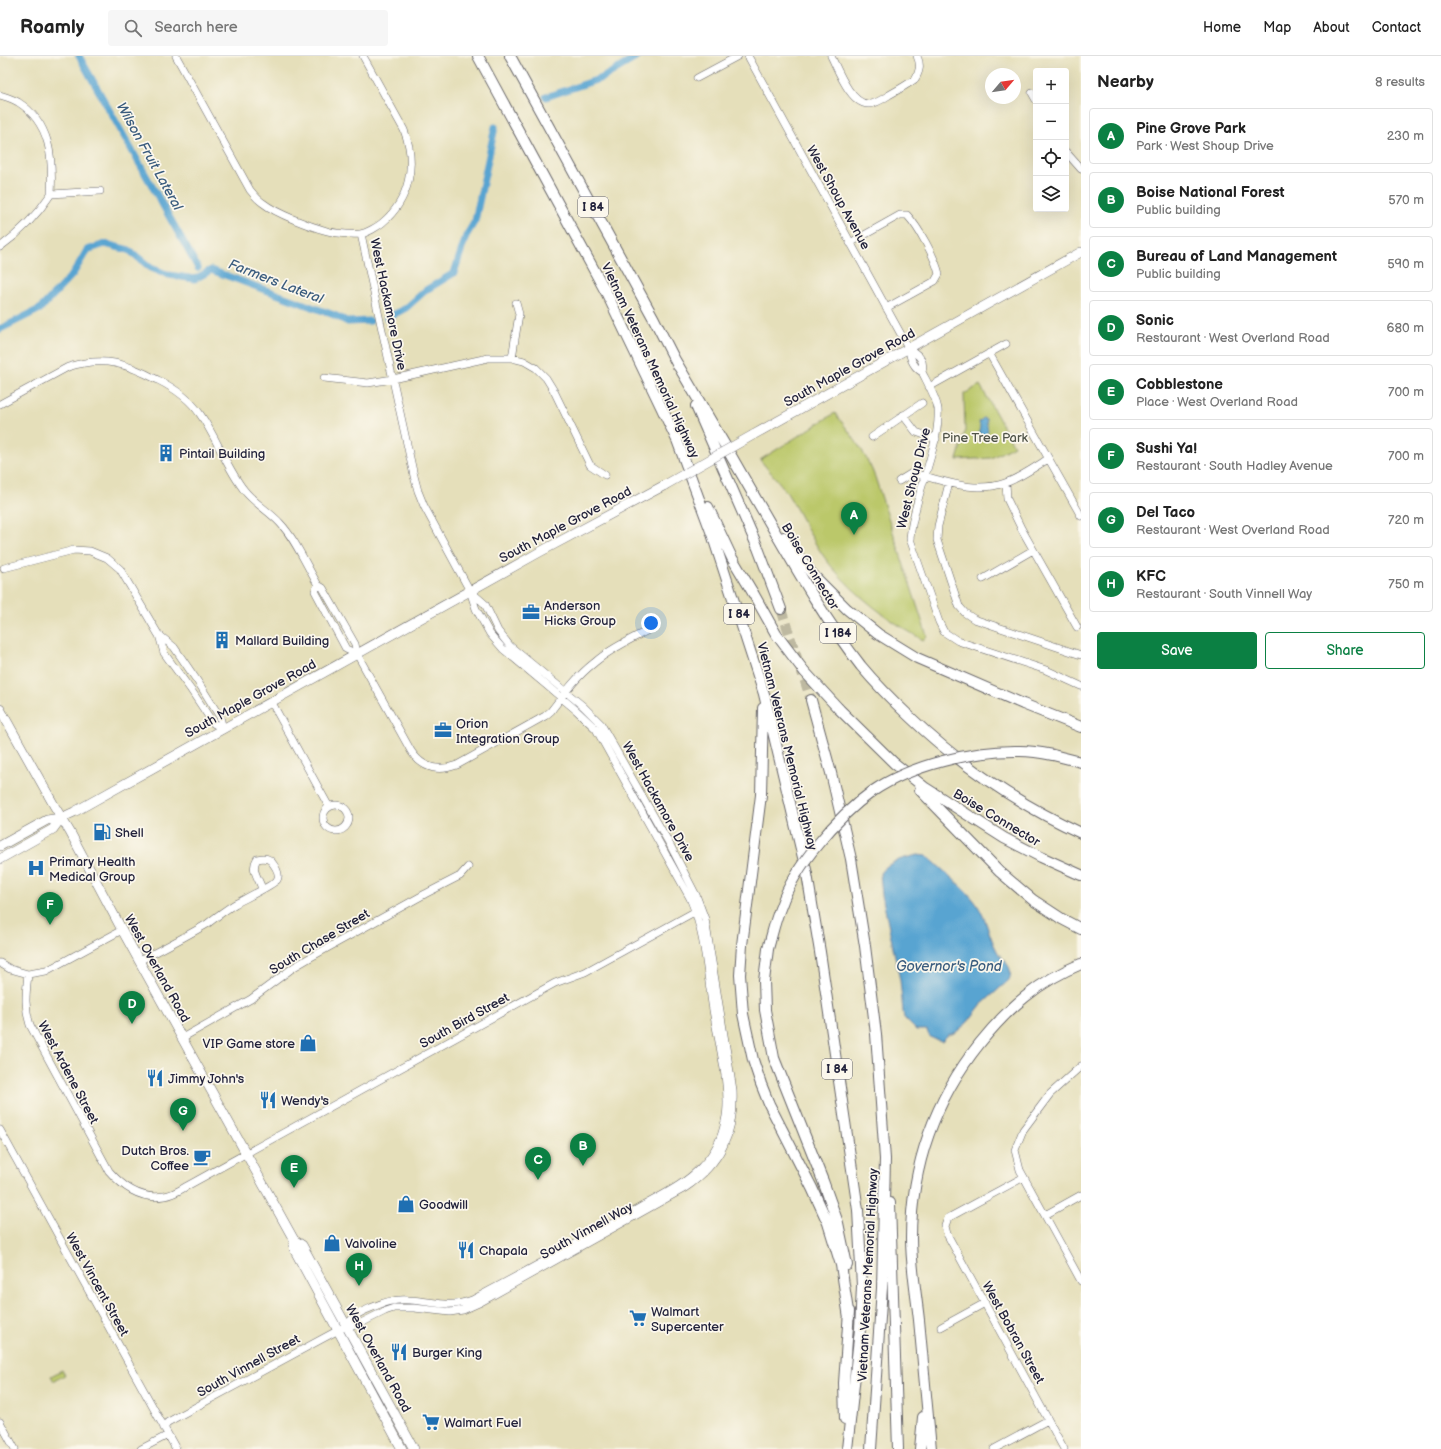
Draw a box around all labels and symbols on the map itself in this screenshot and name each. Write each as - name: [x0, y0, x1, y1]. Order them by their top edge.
- north arrow: [985, 68, 1021, 104]
- water label: Wilson Fruit Lateral: [113, 99, 187, 214]
- street label: West Shoup Avenue: [803, 143, 874, 253]
- road number: I 84: [578, 197, 608, 217]
- street label: West Hackamore Drive: [366, 237, 410, 372]
- water label: Farmers Lateral: [226, 256, 326, 308]
- street label: Vietnam Veterans Memorial Highway: [598, 260, 703, 461]
- street label: South Maple Grove Road: [781, 325, 918, 411]
- street label: West Shoup Drive: [894, 426, 934, 530]
- park label: Pine Tree Park: [942, 430, 1029, 446]
- building icon: Pintail Building: [156, 443, 176, 463]
- place label: Pintail Building: [179, 446, 265, 462]
- street label: South Maple Grove Road: [497, 483, 634, 567]
- pin: A: [841, 502, 867, 535]
- street label: Boise Connector: [778, 520, 843, 613]
- place label: Anderson Hicks Group: [544, 598, 616, 629]
- office icon: Anderson Hicks Group: [521, 602, 541, 622]
- road number: I 84: [724, 604, 754, 624]
- your location: [641, 613, 661, 633]
- road number: I 184: [820, 623, 856, 643]
- building icon: Mallard Building: [212, 630, 232, 650]
- place label: Mallard Building: [235, 633, 329, 649]
- street label: Vietnam Veterans Memorial Highway: [753, 640, 821, 852]
- street label: South Maple Grove Road: [182, 656, 319, 742]
- place label: Orion Integration Group: [456, 716, 559, 747]
- office icon: Orion Integration Group: [433, 720, 453, 740]
- street label: West Hackamore Drive: [619, 739, 698, 864]
- street label: Boise Connector: [950, 786, 1043, 850]
- fuel station icon: Shell: [92, 822, 112, 842]
- place label: Shell: [115, 825, 144, 841]
- place label: Primary Health Medical Group: [49, 854, 136, 885]
- hospital icon: Primary Health Medical Group: [26, 858, 46, 878]
- pin: F: [37, 892, 63, 925]
- street label: South Chase Street: [267, 906, 372, 978]
- street label: West Overland Road: [121, 912, 193, 1025]
- water label: Governor's Pond: [896, 958, 1003, 975]
- street label: South Bird Street: [417, 990, 512, 1052]
- pin: D: [119, 991, 145, 1024]
- street label: West Ardene Street: [34, 1018, 102, 1127]
- shop icon: VIP Game store: [298, 1033, 318, 1053]
- place label: VIP Game store: [203, 1036, 295, 1052]
- road number: I 84: [822, 1059, 852, 1079]
- restaurant icon: Jimmy John's: [145, 1068, 165, 1088]
- place label: Jimmy John's: [168, 1071, 245, 1087]
- restaurant icon: Wendy's: [258, 1090, 278, 1110]
- place label: Wendy's: [281, 1093, 330, 1109]
- pin: G: [170, 1098, 196, 1131]
- pin: B: [570, 1133, 596, 1166]
- place label: Dutch Bros. Coffee: [121, 1143, 189, 1174]
- cafe icon: Dutch Bros. Coffee: [192, 1147, 212, 1167]
- pin: C: [525, 1147, 551, 1180]
- pin: E: [281, 1155, 307, 1188]
- street label: Vietnam Veterans Memorial Highway: [854, 1168, 882, 1382]
- shop icon: Goodwill: [396, 1194, 416, 1214]
- place label: Goodwill: [419, 1197, 468, 1213]
- street label: South Vinnell Way: [537, 1199, 636, 1263]
- street label: West Vincent Street: [62, 1230, 132, 1339]
- shop icon: Valvoline: [322, 1233, 342, 1253]
- place label: Valvoline: [345, 1236, 397, 1252]
- restaurant icon: Chapala: [456, 1240, 476, 1260]
- place label: Chapala: [479, 1243, 528, 1259]
- pin: H: [346, 1253, 372, 1286]
- street label: West Bobran Street: [978, 1279, 1048, 1386]
- street label: West Overland Road: [342, 1302, 414, 1415]
- place label: Walmart Supercenter: [651, 1304, 724, 1335]
- supermarket icon: Walmart Supercenter: [628, 1308, 648, 1328]
- street label: South Vinnell Street: [194, 1331, 303, 1401]
- restaurant icon: Burger King: [389, 1342, 409, 1362]
- place label: Burger King: [412, 1345, 482, 1361]
- supermarket icon: Walmart Fuel: [421, 1412, 441, 1432]
- place label: Walmart Fuel: [444, 1415, 521, 1431]

